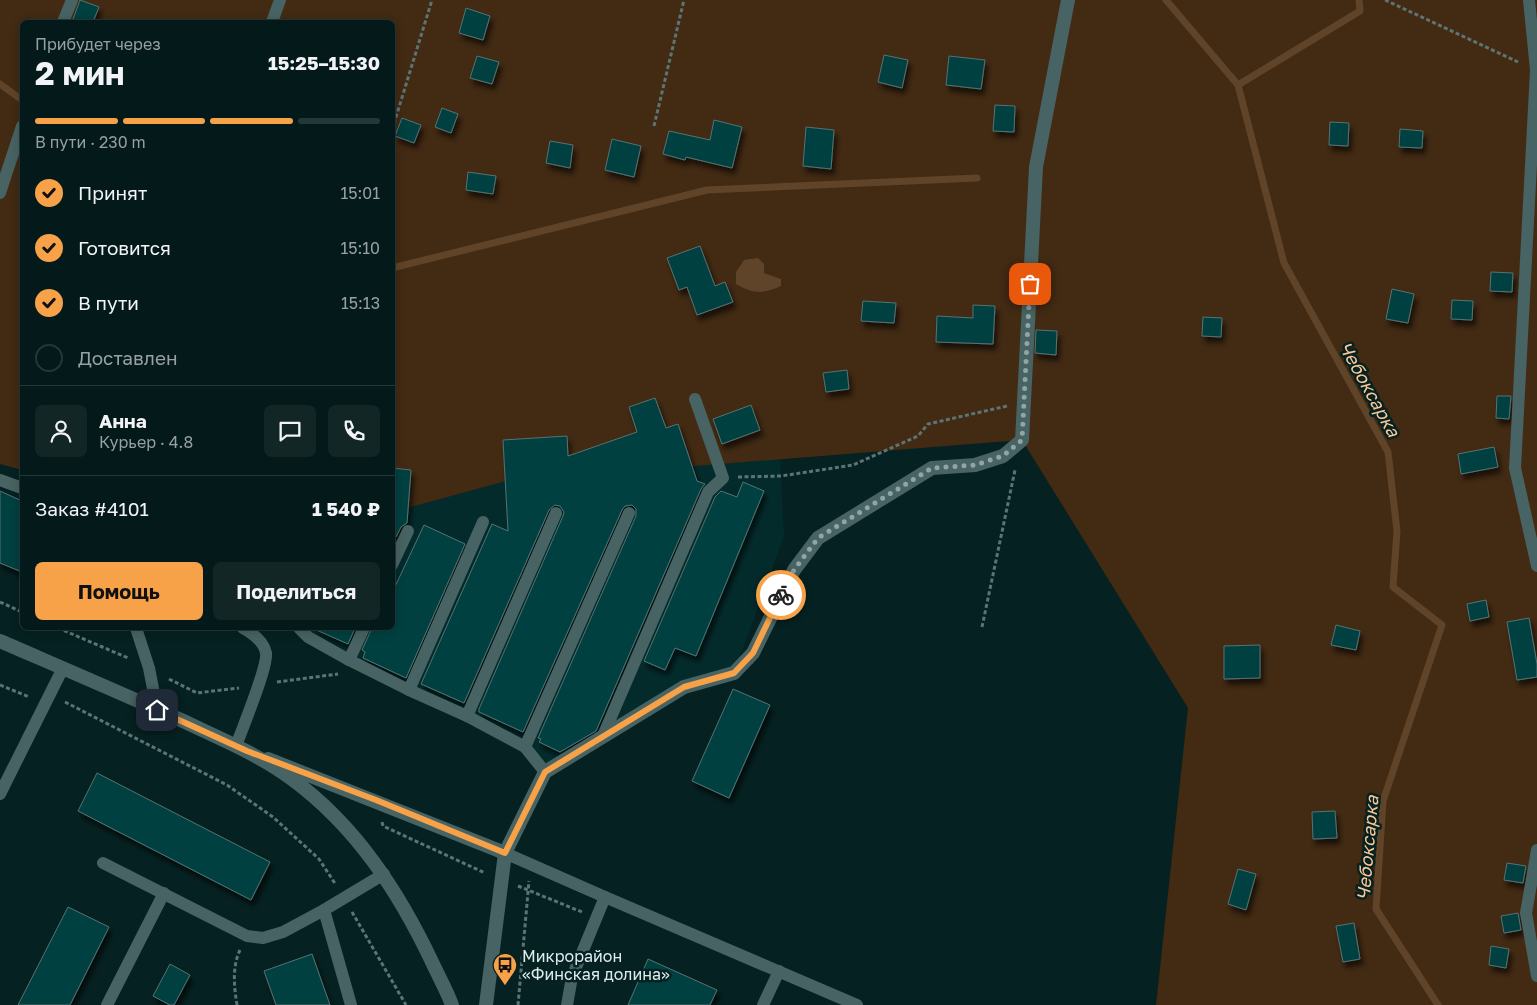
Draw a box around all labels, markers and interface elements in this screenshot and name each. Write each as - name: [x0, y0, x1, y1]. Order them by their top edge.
- text: Прибудет через: [35, 34, 161, 54]
- text: 15:25–15:30: [268, 51, 380, 74]
- text: 2 мин: [35, 54, 125, 92]
- text: В пути · 230 m: [35, 132, 146, 152]
- icon: check: [35, 179, 63, 207]
- text: Принят: [78, 181, 147, 204]
- text: 15:01: [340, 183, 380, 203]
- icon: check: [35, 234, 63, 262]
- text: Готовится: [78, 236, 171, 259]
- text: 15:10: [340, 238, 380, 258]
- pin: [1009, 263, 1051, 305]
- icon: bag: [1016, 270, 1044, 298]
- icon: check: [35, 289, 63, 317]
- text: В пути: [78, 291, 139, 314]
- text: 15:13: [341, 293, 380, 313]
- water label: Чебоксарка: [1335, 338, 1406, 441]
- text: Доставлен: [78, 346, 178, 369]
- button: person: [35, 405, 87, 457]
- button: chat: [264, 405, 316, 457]
- button: phone: [328, 405, 380, 457]
- text: Анна: [99, 409, 147, 432]
- text: Курьер · 4.8: [99, 432, 193, 452]
- text: Заказ #4101: [35, 497, 149, 520]
- text: 1 540 ₽: [312, 497, 380, 520]
- button: Помощь: [35, 562, 203, 620]
- button: Поделиться: [213, 562, 380, 620]
- courier: [756, 570, 806, 620]
- icon: bike: [767, 581, 795, 609]
- pin: [136, 689, 178, 731]
- icon: home: [143, 696, 171, 724]
- water label: Чебоксарка: [1351, 794, 1383, 901]
- place label: Микрорайон «Финская долина»: [522, 946, 670, 984]
- bus stop icon: Микрорайон «Финская долина»: [492, 952, 518, 986]

